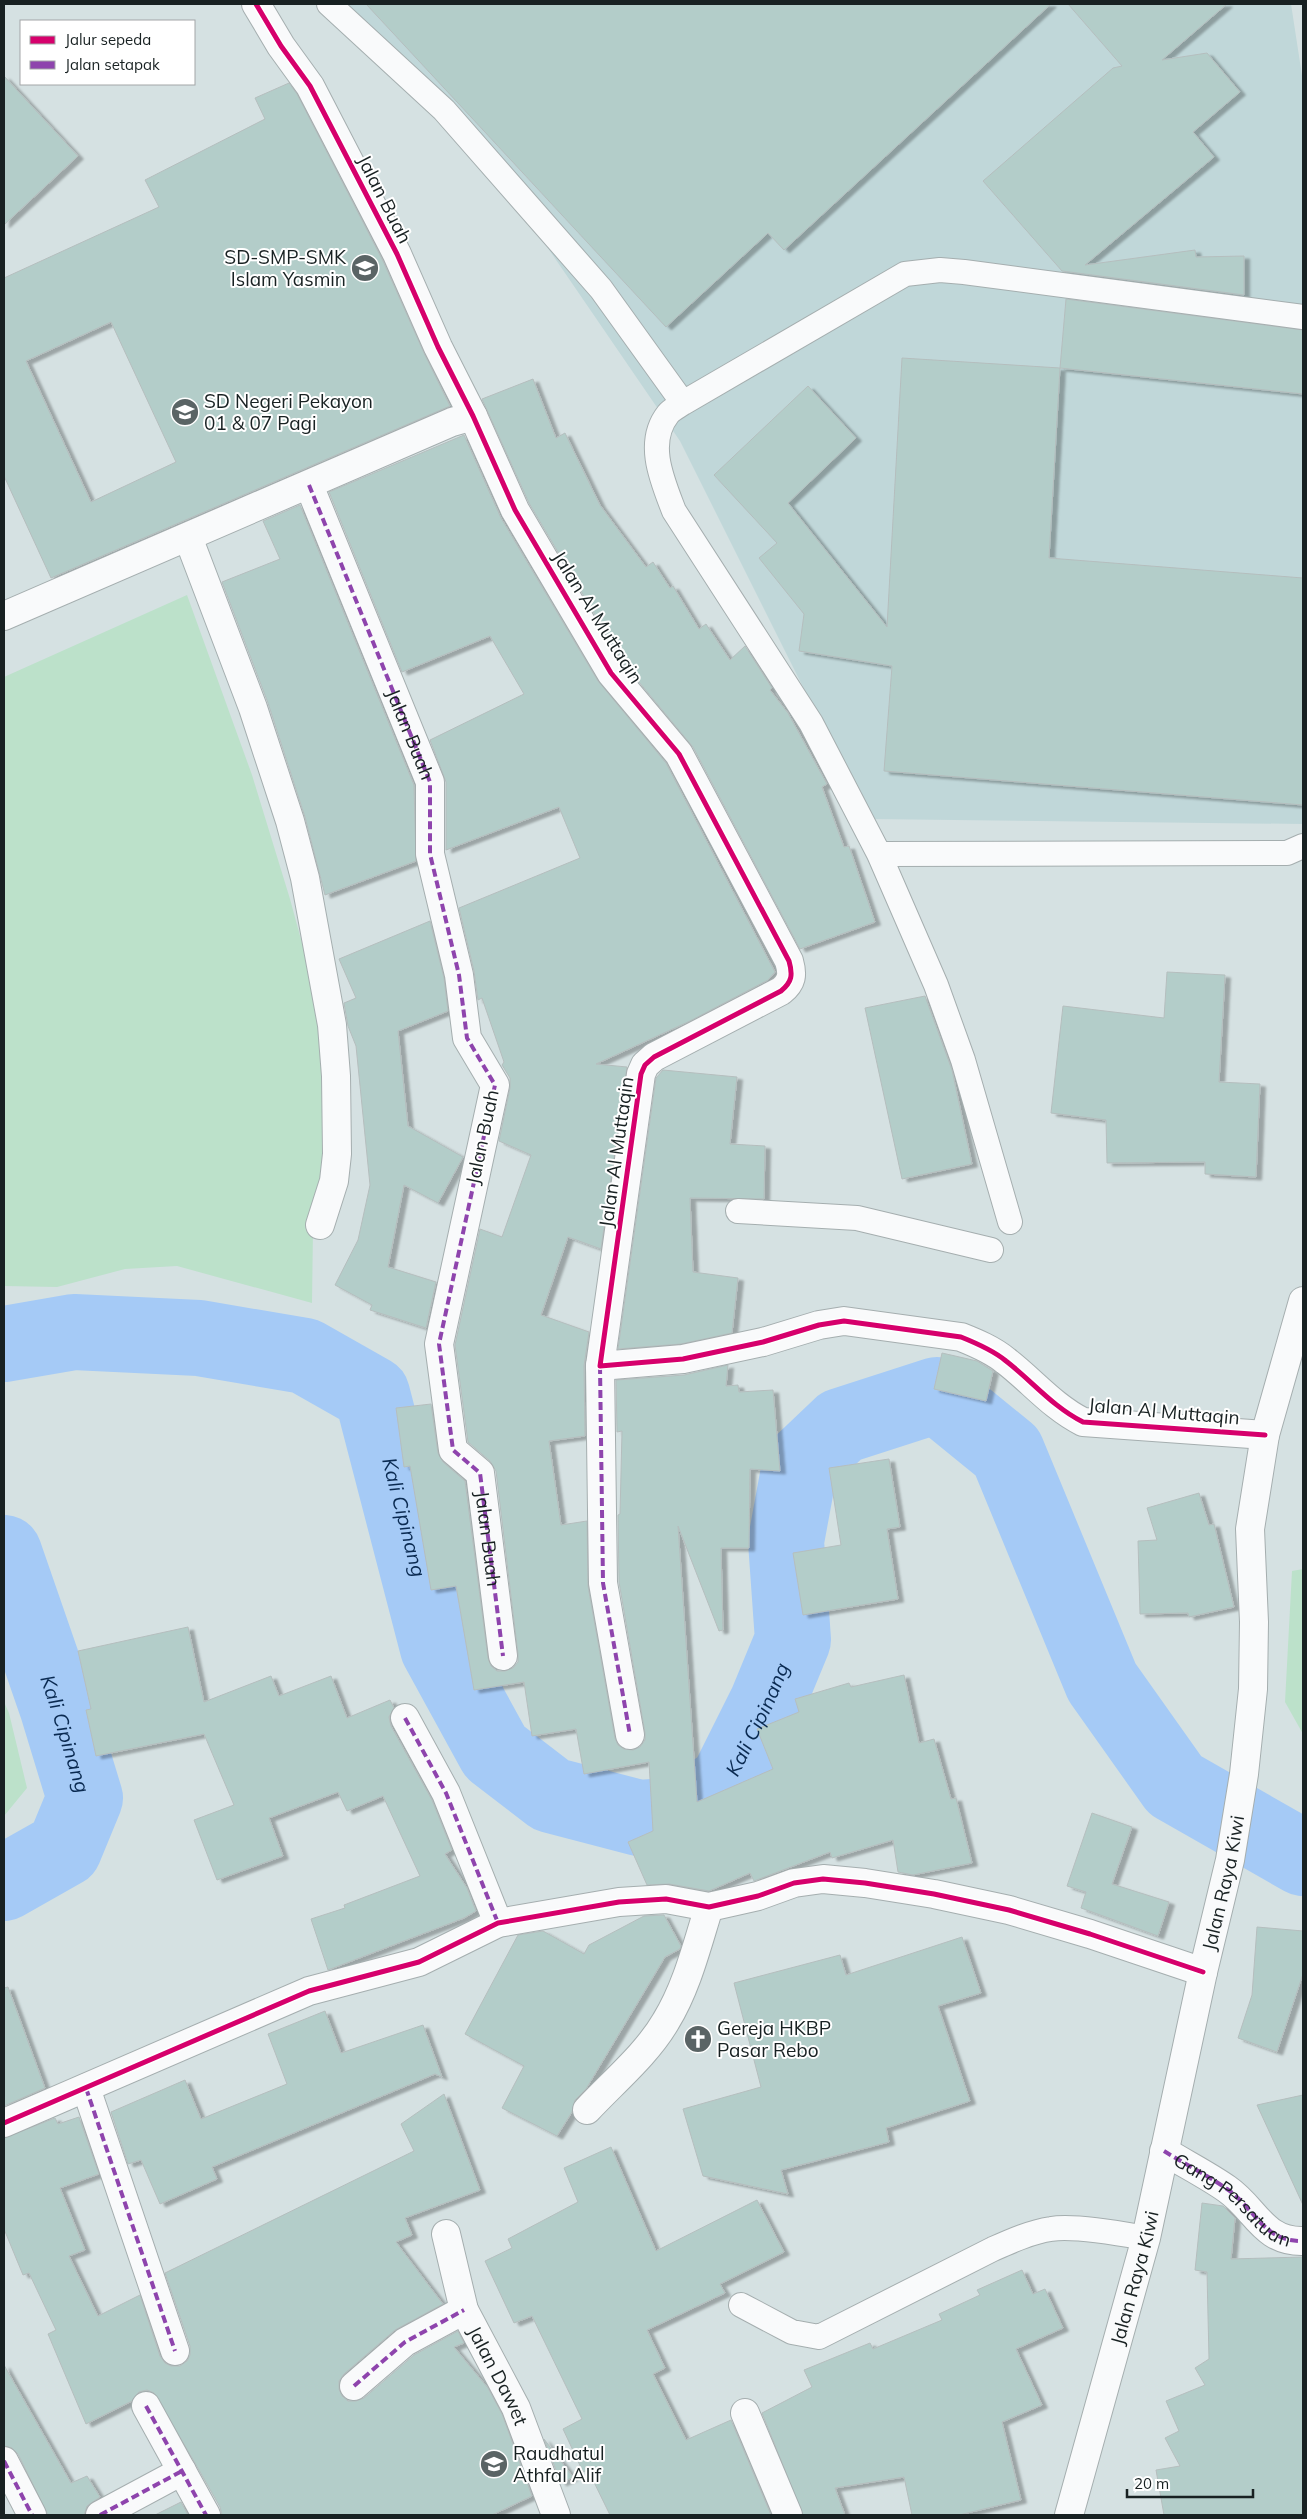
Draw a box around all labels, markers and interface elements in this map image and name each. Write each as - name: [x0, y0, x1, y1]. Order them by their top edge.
- legend: [20, 20, 195, 85]
- text: Jalur sepeda: [65, 30, 151, 49]
- text: Jalan setapak: [65, 55, 160, 74]
- street label: Jalan Buah: [352, 151, 418, 247]
- place label: SD-SMP-SMK Islam Yasmin: [224, 245, 347, 291]
- school or university icon: SD-SMP-SMK Islam Yasmin: [350, 253, 380, 283]
- place label: SD Negeri Pekayon 01 & 07 Pagi: [204, 389, 373, 435]
- school or university icon: SD Negeri Pekayon 01 & 07 Pagi: [170, 397, 200, 427]
- street label: Jalan Al Muttaqin: [548, 546, 648, 688]
- street label: Jalan Buah: [381, 685, 440, 783]
- street label: Jalan Al Muttaqin: [594, 1075, 638, 1229]
- street label: Jalan Buah: [460, 1088, 504, 1186]
- street label: Jalan Al Muttaqin: [1087, 1392, 1241, 1430]
- water label: Kali Cipinang: [377, 1455, 432, 1579]
- street label: Jalan Buah: [470, 1490, 506, 1588]
- water label: Kali Cipinang: [720, 1659, 794, 1780]
- water label: Kali Cipinang: [35, 1671, 96, 1796]
- street label: Jalan Raya Kiwi: [1197, 1813, 1249, 1953]
- place label: Gereja HKBP Pasar Rebo: [717, 2016, 831, 2062]
- church icon: Gereja HKBP Pasar Rebo: [683, 2024, 713, 2054]
- street label: Gang Persatuan: [1170, 2148, 1294, 2252]
- street label: Jalan Raya Kiwi: [1105, 2209, 1164, 2348]
- street label: Jalan Dawet: [463, 2322, 533, 2429]
- place label: Raudhatul Athfal Alif: [513, 2441, 605, 2487]
- school or university icon: Raudhatul Athfal Alif: [479, 2449, 509, 2479]
- scale bar: [1127, 2466, 1253, 2498]
- text: 20 m: [1134, 2474, 1169, 2493]

